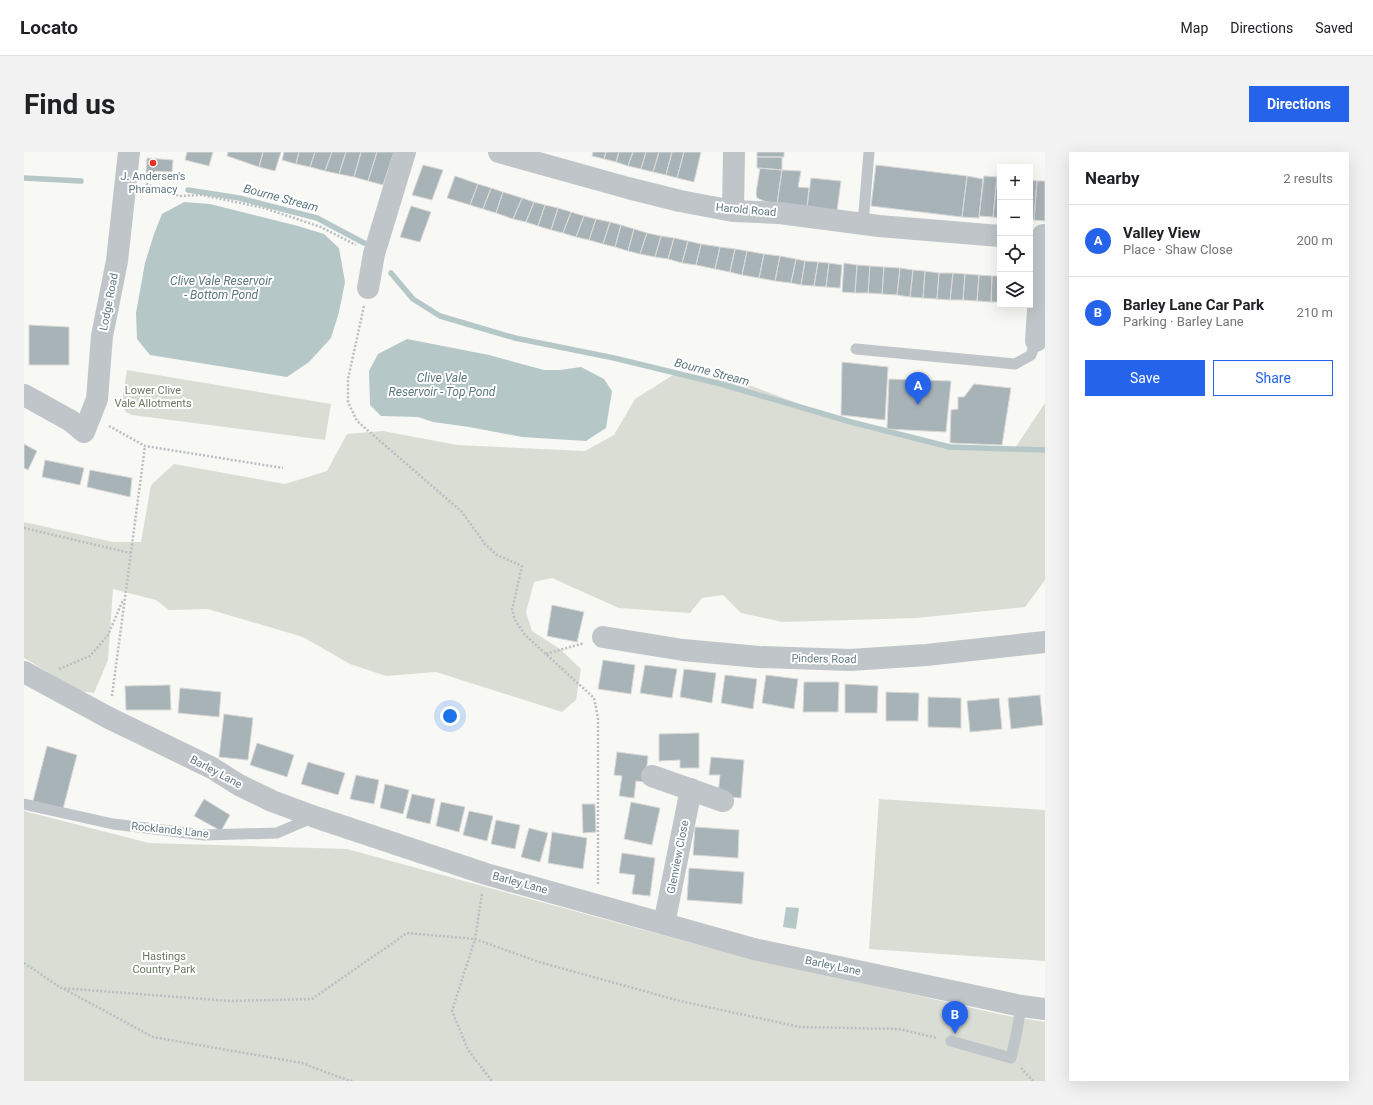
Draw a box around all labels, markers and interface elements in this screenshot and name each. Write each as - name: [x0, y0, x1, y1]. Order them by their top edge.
- text: Locato: [20, 16, 78, 39]
- text: Map: [1181, 20, 1208, 36]
- text: Directions: [1230, 20, 1293, 36]
- text: Saved: [1315, 20, 1353, 36]
- button: Directions: [1249, 86, 1349, 122]
- text: Find us: [24, 88, 115, 121]
- marker: J. Andersen's Phramacy: [148, 158, 158, 168]
- map controls: [997, 164, 1033, 308]
- button: +: [997, 164, 1033, 200]
- text: Nearby: [1085, 168, 1140, 188]
- place label: J. Andersen's Phramacy: [121, 170, 186, 196]
- text: 2 results: [1283, 171, 1333, 186]
- water label: Bourne Stream: [242, 181, 320, 215]
- button: −: [997, 200, 1033, 236]
- street label: Harold Road: [715, 201, 777, 219]
- text: Valley View: [1123, 224, 1201, 242]
- text: A: [1094, 233, 1102, 248]
- text: 200 m: [1296, 233, 1333, 248]
- button: locate: [997, 236, 1033, 272]
- text: Place · Shaw Close: [1123, 242, 1233, 257]
- street label: Lodge Road: [97, 272, 121, 332]
- button: layers: [997, 272, 1033, 308]
- water label: Clive Vale Reservoir - Bottom Pond: [170, 274, 273, 302]
- text: Barley Lane Car Park: [1123, 296, 1264, 314]
- text: B: [1094, 305, 1102, 320]
- text: 210 m: [1296, 305, 1333, 320]
- text: Parking · Barley Lane: [1123, 314, 1244, 329]
- water label: Bourne Stream: [673, 355, 751, 389]
- button: Save: [1085, 360, 1205, 396]
- button: Share: [1213, 360, 1333, 396]
- water label: Clive Vale Reservoir - Top Pond: [389, 371, 496, 399]
- pin: A: [905, 372, 931, 405]
- park label: Lower Clive Vale Allotments: [114, 384, 192, 410]
- street label: Pinders Road: [791, 652, 857, 666]
- your location: [440, 706, 460, 726]
- street label: Barley Lane: [188, 753, 244, 791]
- street label: Rocklands Lane: [131, 819, 209, 841]
- street label: Glenview Close: [665, 819, 692, 895]
- street label: Barley Lane: [491, 869, 549, 897]
- park label: Hastings Country Park: [132, 950, 196, 976]
- street label: Barley Lane: [804, 954, 862, 978]
- pin: B: [942, 1001, 968, 1034]

